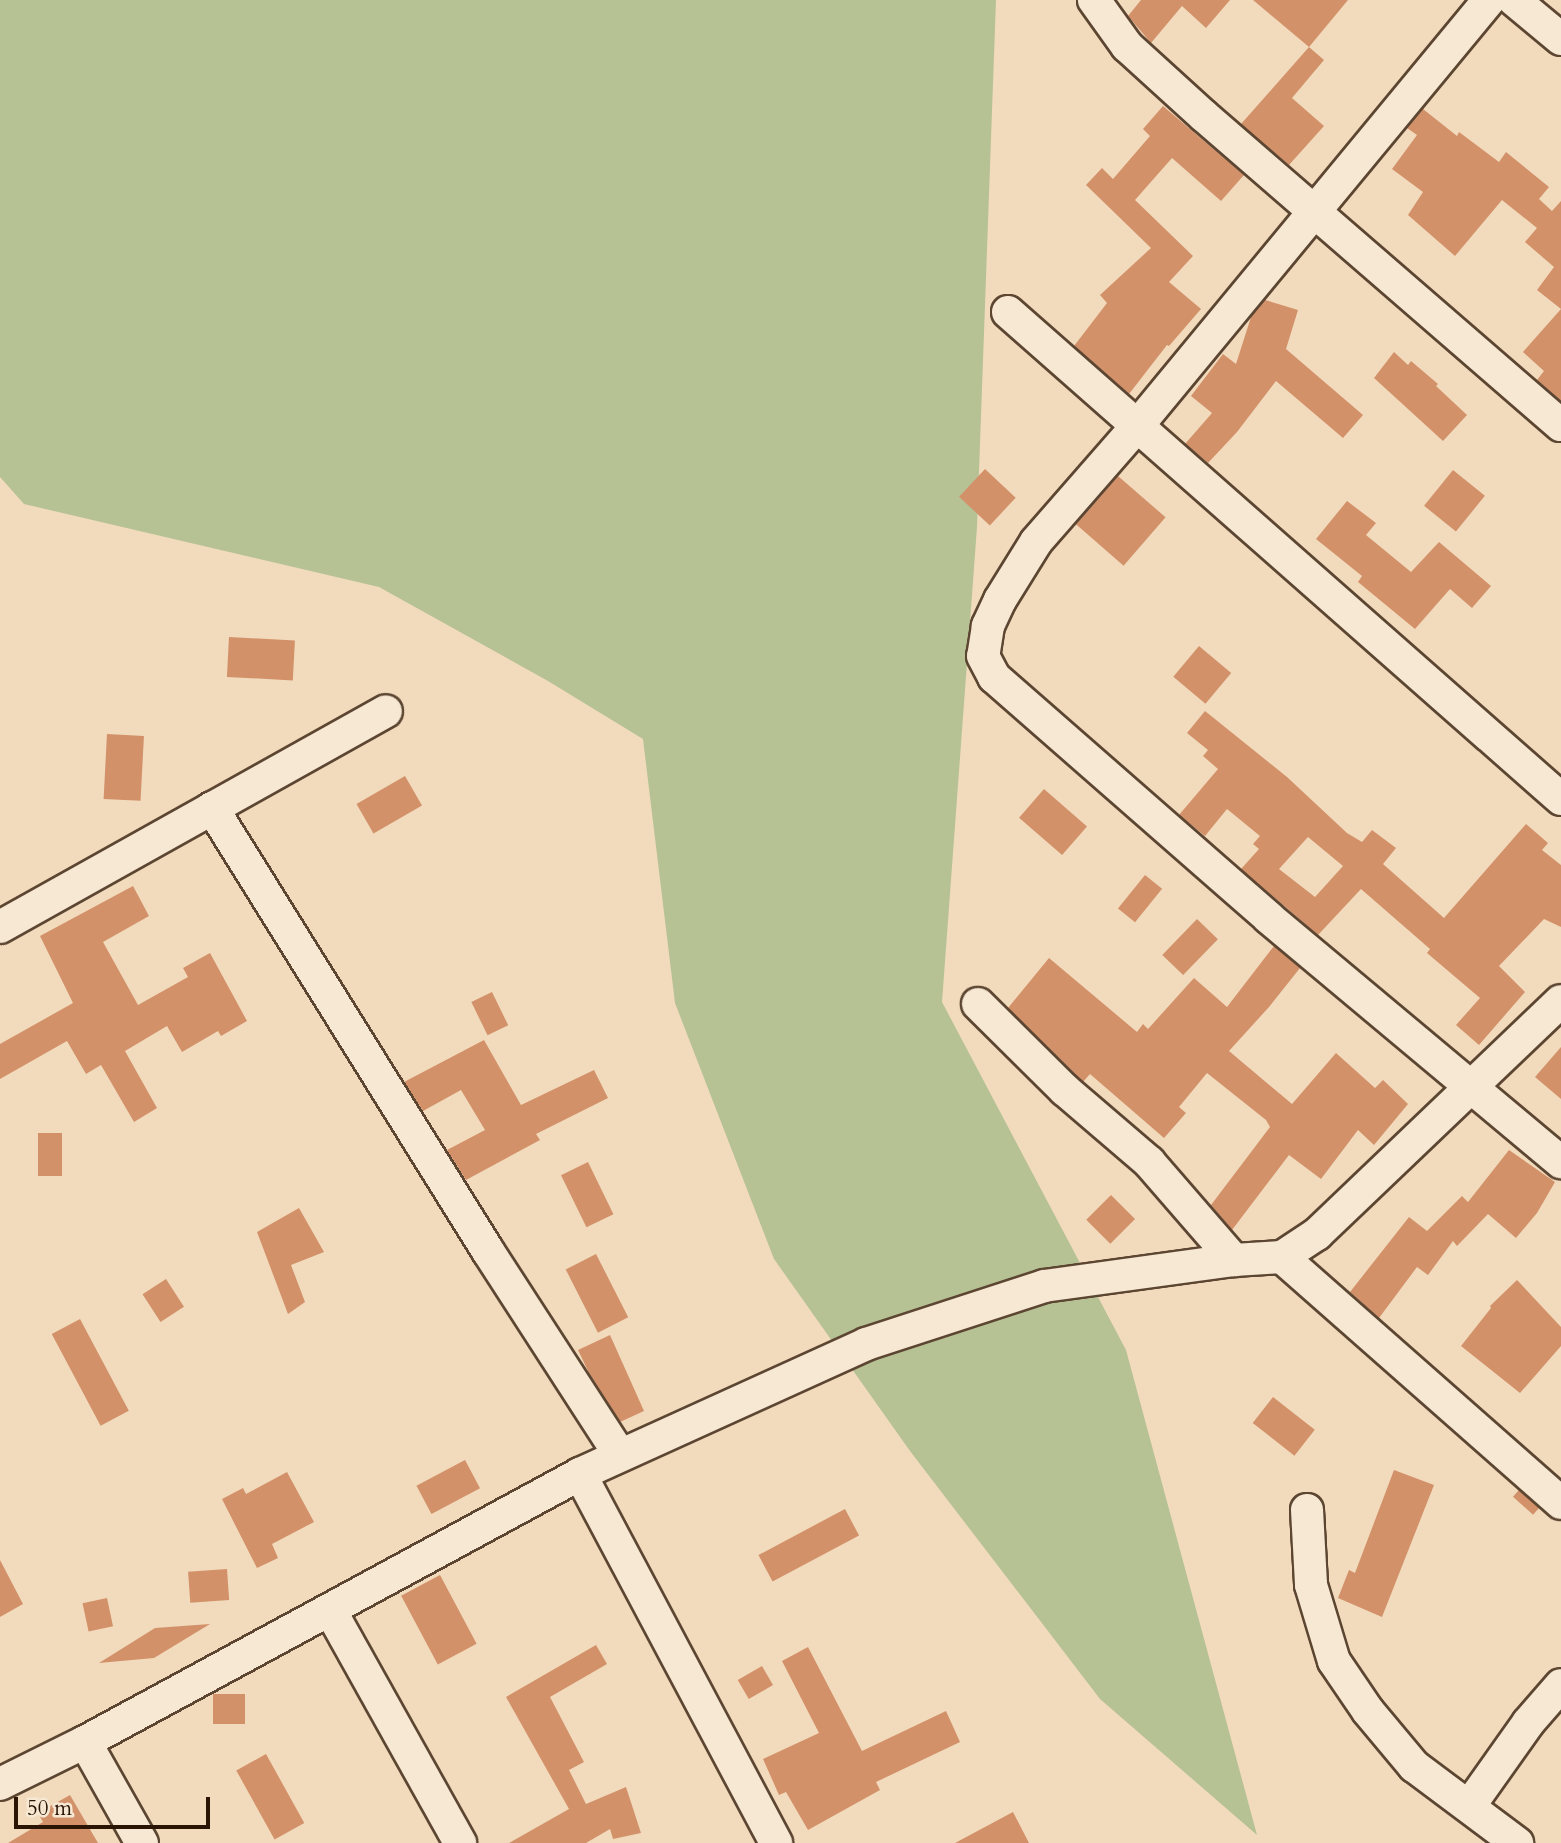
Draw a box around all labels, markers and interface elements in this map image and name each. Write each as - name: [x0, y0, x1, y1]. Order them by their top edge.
- scale bar: [18, 1784, 214, 1828]
- text: 50 m: [27, 1794, 72, 1823]

